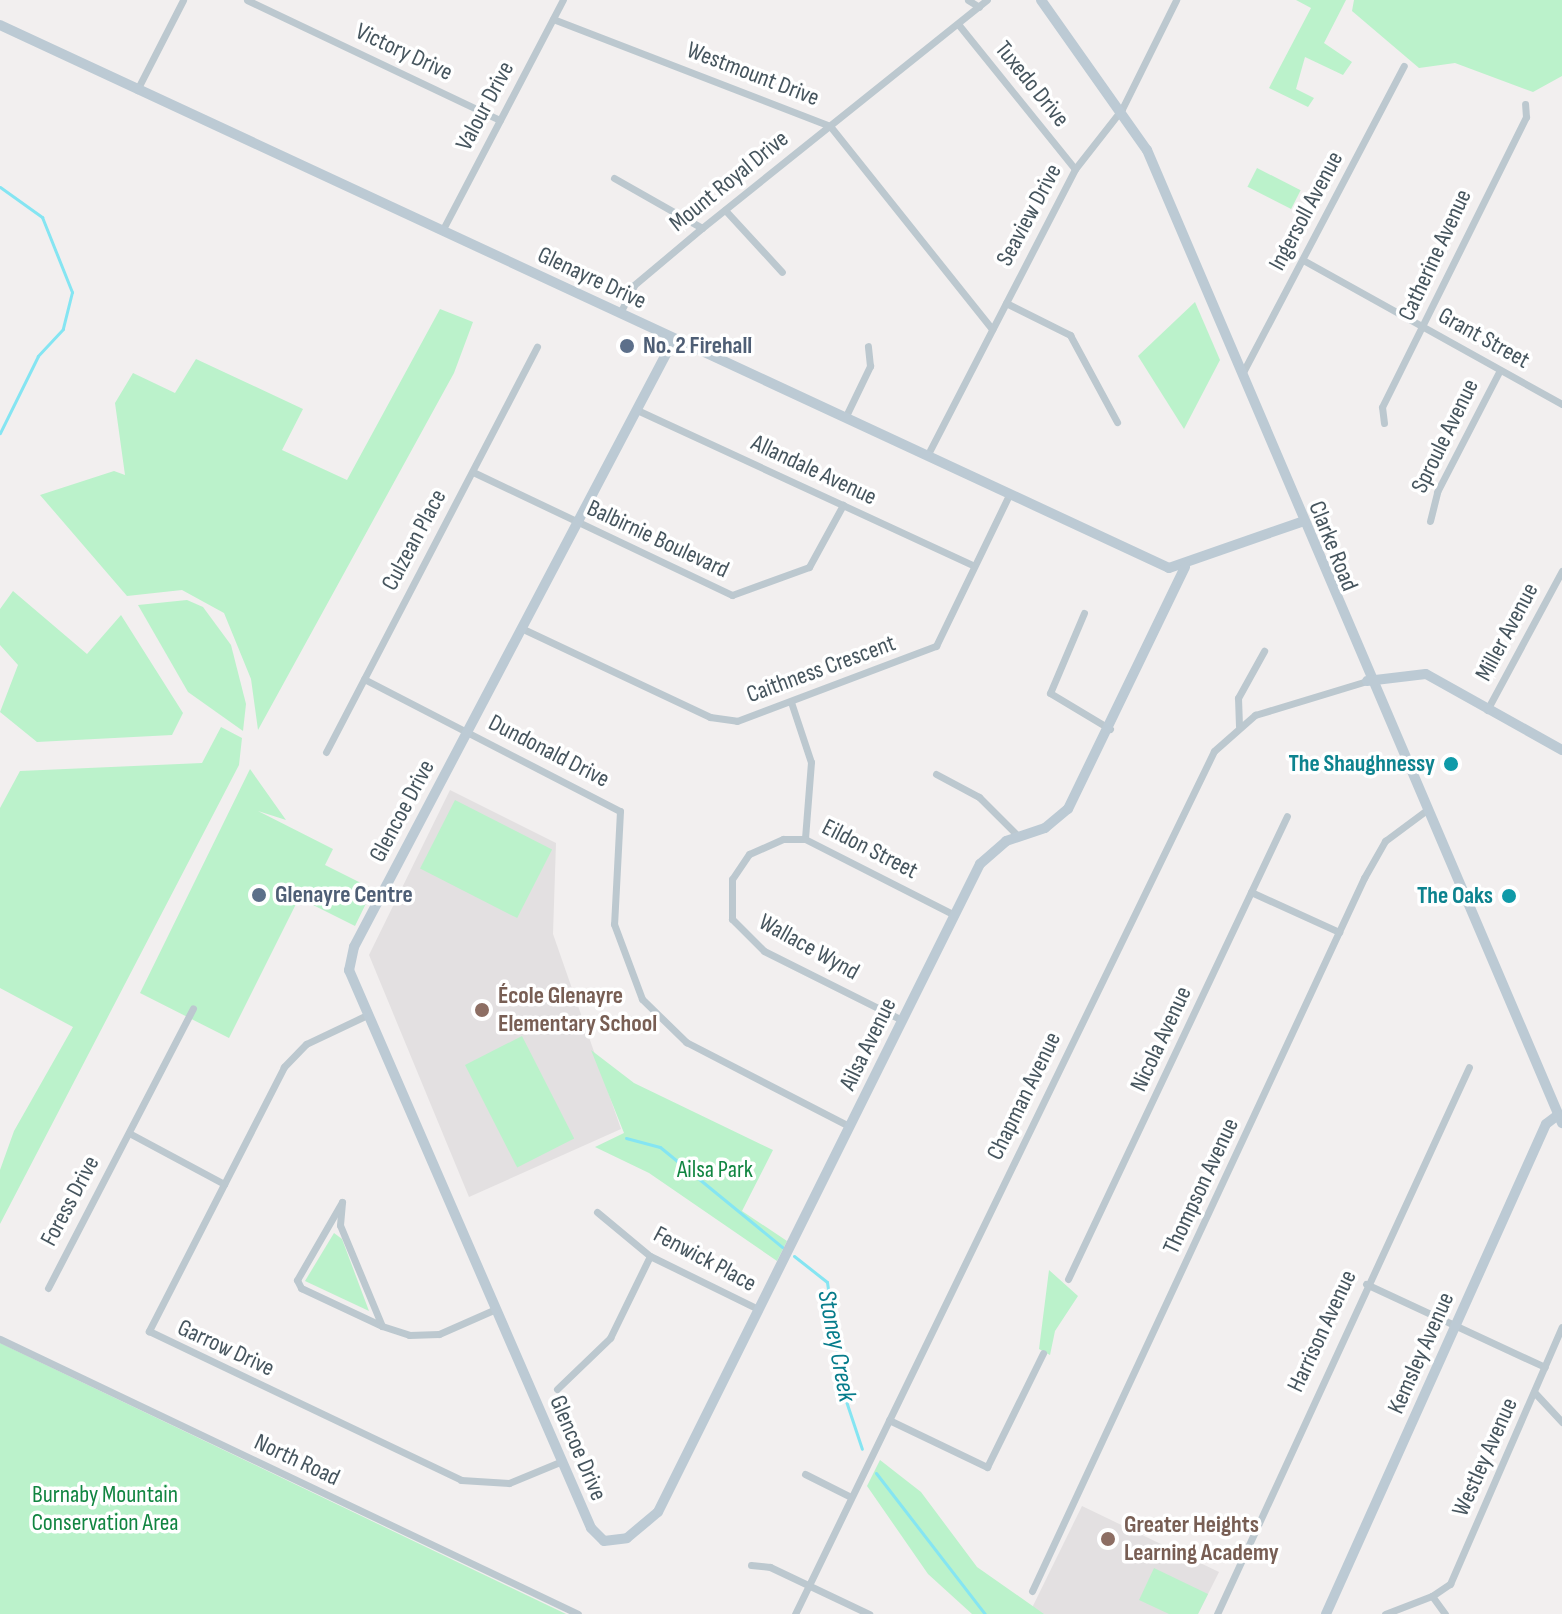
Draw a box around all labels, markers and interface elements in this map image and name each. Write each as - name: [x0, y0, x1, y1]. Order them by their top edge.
- street label: Victory Drive: [351, 17, 457, 87]
- street label: Tuxedo Drive: [989, 35, 1075, 133]
- street label: Westmount Drive: [683, 36, 823, 112]
- street label: Valour Drive: [450, 57, 520, 155]
- street label: Mount Royal Drive: [664, 124, 794, 238]
- street label: Ingersoll Avenue: [1263, 147, 1349, 275]
- street label: Seaview Drive: [990, 159, 1068, 271]
- street label: Catherine Avenue: [1392, 185, 1478, 325]
- street label: Glenayre Drive: [533, 240, 651, 316]
- street label: Grant Street: [1433, 301, 1535, 375]
- place label: No. 2 Firehall: [643, 332, 752, 360]
- marker: No. 2 Firehall: [618, 337, 636, 355]
- street label: Sproule Avenue: [1405, 374, 1485, 498]
- street label: Allandale Avenue: [747, 428, 881, 512]
- street label: Culzean Place: [375, 485, 453, 595]
- street label: Balbirnie Boulevard: [582, 494, 734, 584]
- street label: Clarke Road: [1302, 497, 1364, 595]
- street label: Miller Avenue: [1469, 578, 1545, 686]
- street label: Caithness Crescent: [743, 629, 899, 709]
- street label: Dundonald Drive: [484, 708, 614, 794]
- place label: The Shaughnessy: [1288, 750, 1435, 778]
- street label: Glencoe Drive: [363, 755, 441, 867]
- marker: The Shaughnessy: [1442, 755, 1460, 773]
- street label: Eildon Street: [817, 813, 923, 885]
- place label: Glenayre Centre: [275, 881, 413, 909]
- place label: The Oaks: [1417, 882, 1493, 910]
- marker: Glenayre Centre: [250, 886, 268, 904]
- marker: The Oaks: [1500, 887, 1518, 905]
- street label: Wallace Wynd: [754, 908, 864, 986]
- place label: École Glenayre Elementary School: [498, 982, 657, 1038]
- street label: Nicola Avenue: [1124, 982, 1198, 1096]
- street label: Ailsa Avenue: [833, 993, 903, 1095]
- marker: École Glenayre Elementary School: [473, 1001, 491, 1019]
- street label: Chapman Avenue: [981, 1027, 1067, 1165]
- street label: Thompson Avenue: [1157, 1114, 1245, 1258]
- street label: Foress Drive: [34, 1151, 106, 1251]
- park label: Ailsa Park: [677, 1156, 753, 1184]
- street label: Fenwick Place: [649, 1220, 761, 1298]
- street label: Harrison Avenue: [1281, 1266, 1363, 1396]
- water label: Stoney Creek: [810, 1288, 862, 1404]
- street label: Kemsley Avenue: [1381, 1288, 1461, 1418]
- street label: Garrow Drive: [173, 1313, 279, 1383]
- street label: Glencoe Drive: [543, 1391, 613, 1505]
- street label: Westley Avenue: [1446, 1393, 1524, 1521]
- street label: North Road: [250, 1428, 344, 1492]
- park label: Burnaby Mountain Conservation Area: [31, 1481, 179, 1537]
- place label: Greater Heights Learning Academy: [1124, 1511, 1279, 1567]
- marker: Greater Heights Learning Academy: [1099, 1530, 1117, 1548]

